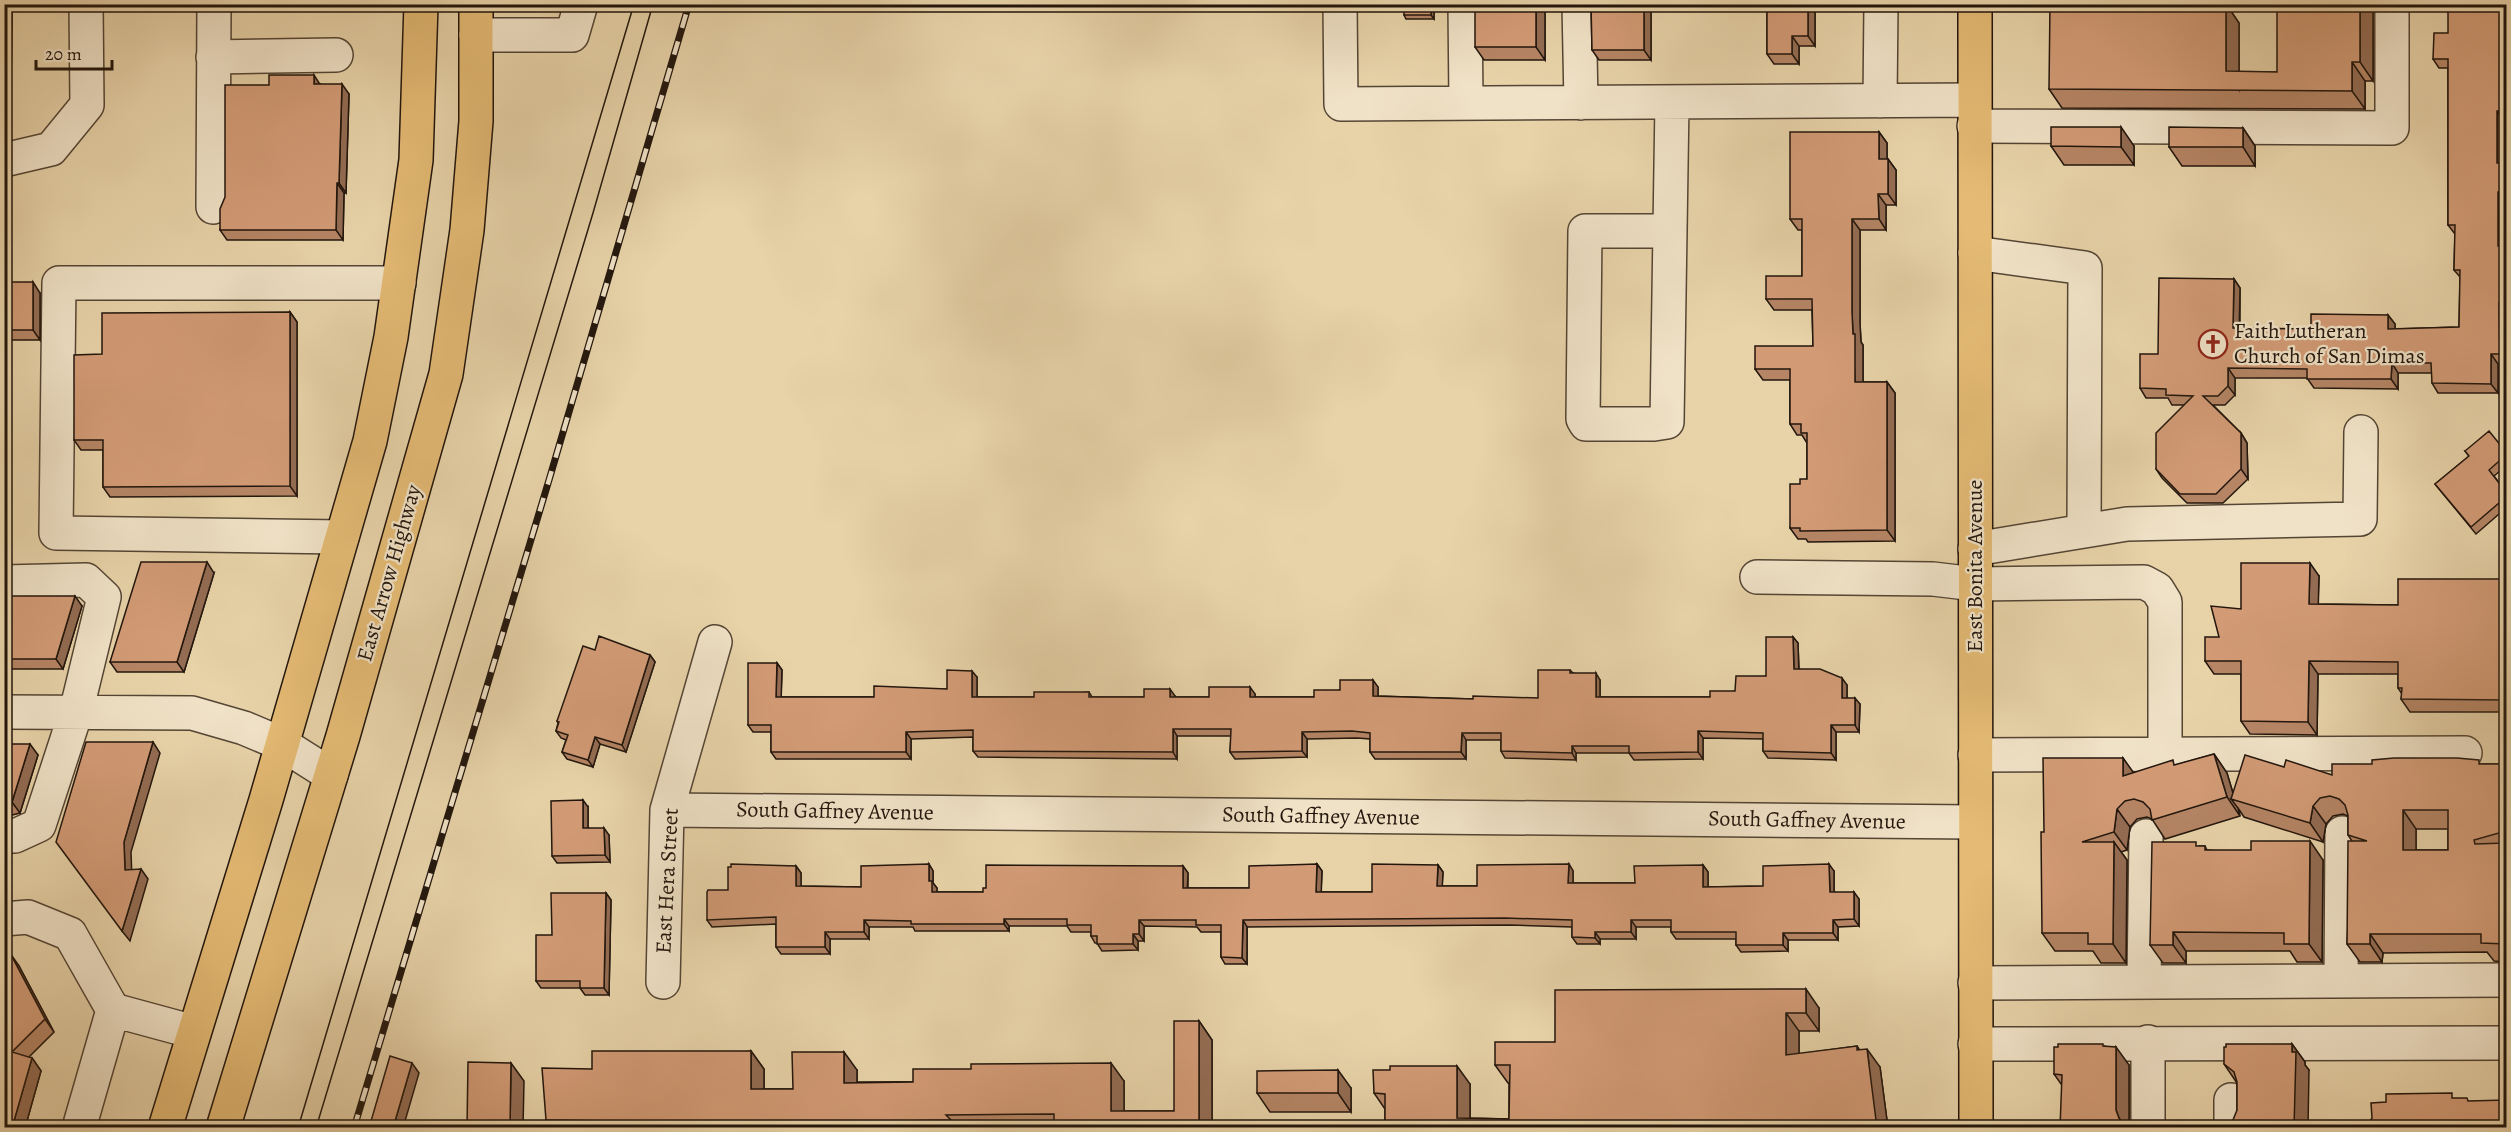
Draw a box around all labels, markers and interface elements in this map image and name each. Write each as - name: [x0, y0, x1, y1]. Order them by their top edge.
- scale bar: [36, 33, 112, 71]
- text: 20 m: [45, 42, 82, 66]
- place label: Faith Lutheran Church of San Dimas: [2234, 316, 2425, 371]
- church icon: Faith Lutheran Church of San Dimas: [2197, 328, 2229, 360]
- street label: East Bonita Avenue: [1960, 480, 1990, 652]
- street label: East Arrow Highway: [349, 481, 429, 665]
- street label: South Gaffney Avenue: [736, 794, 934, 828]
- street label: South Gaffney Avenue: [1222, 799, 1420, 833]
- street label: South Gaffney Avenue: [1708, 803, 1906, 837]
- street label: East Hera Street: [648, 807, 686, 955]

